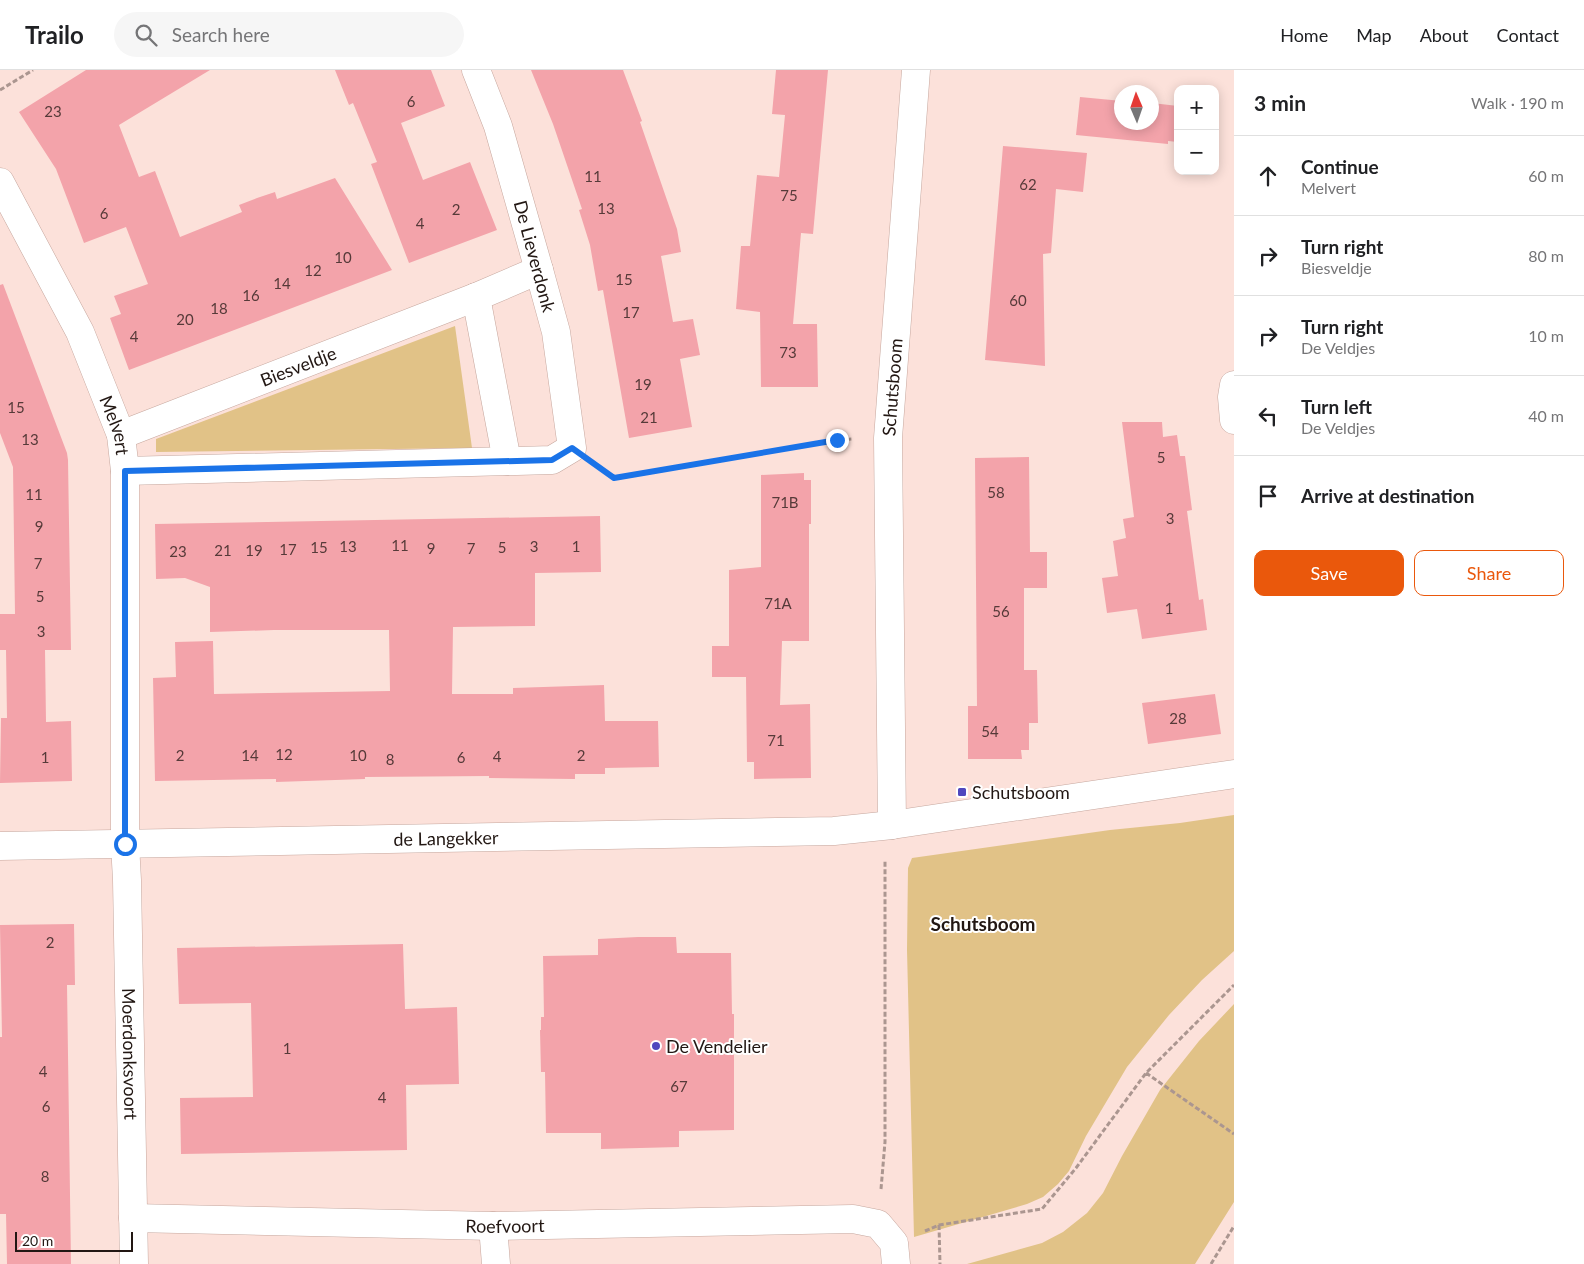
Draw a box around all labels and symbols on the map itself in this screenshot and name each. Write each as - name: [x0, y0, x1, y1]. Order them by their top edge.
- north arrow: [1114, 85, 1159, 130]
- house number: 6: [407, 92, 416, 110]
- house number: 23: [44, 102, 62, 120]
- house number: 11: [584, 167, 602, 185]
- house number: 62: [1019, 175, 1037, 193]
- house number: 75: [780, 186, 798, 204]
- street label: De Lieverdonk: [510, 198, 561, 315]
- house number: 13: [597, 199, 615, 217]
- house number: 2: [452, 200, 460, 218]
- house number: 6: [100, 204, 109, 222]
- house number: 4: [416, 214, 425, 232]
- house number: 10: [334, 248, 352, 266]
- house number: 12: [304, 261, 322, 279]
- house number: 15: [615, 270, 633, 288]
- house number: 14: [273, 274, 291, 292]
- house number: 16: [242, 286, 260, 304]
- house number: 60: [1009, 291, 1027, 309]
- house number: 18: [210, 299, 228, 317]
- house number: 17: [622, 303, 640, 321]
- house number: 20: [176, 310, 194, 328]
- house number: 4: [130, 327, 139, 345]
- street label: Schutsboom: [877, 337, 907, 437]
- street label: Biesveldje: [257, 341, 339, 391]
- house number: 73: [779, 343, 797, 361]
- house number: 19: [634, 375, 652, 393]
- street label: Melvert: [95, 392, 134, 457]
- house number: 15: [7, 398, 25, 416]
- house number: 21: [640, 408, 658, 426]
- route end: [826, 429, 849, 452]
- house number: 13: [21, 430, 39, 448]
- house number: 5: [1157, 448, 1165, 466]
- house number: 58: [987, 483, 1005, 501]
- house number: 11: [25, 485, 43, 503]
- house number: 71B: [771, 493, 799, 511]
- house number: 3: [1166, 509, 1174, 527]
- house number: 9: [35, 517, 43, 535]
- house number: 11: [391, 536, 409, 554]
- house number: 13: [339, 537, 357, 555]
- house number: 3: [530, 537, 538, 555]
- house number: 1: [572, 537, 580, 555]
- house number: 15: [310, 538, 328, 556]
- house number: 5: [498, 538, 506, 556]
- house number: 9: [427, 539, 435, 557]
- house number: 7: [467, 539, 476, 557]
- house number: 17: [279, 540, 297, 558]
- house number: 21: [214, 541, 232, 559]
- house number: 19: [245, 541, 263, 559]
- house number: 23: [169, 542, 187, 560]
- house number: 7: [34, 554, 43, 572]
- house number: 5: [36, 587, 44, 605]
- house number: 71A: [764, 594, 793, 612]
- house number: 1: [1165, 599, 1173, 617]
- house number: 56: [992, 602, 1010, 620]
- house number: 3: [37, 622, 45, 640]
- house number: 28: [1169, 709, 1187, 727]
- house number: 54: [981, 722, 999, 740]
- house number: 71: [767, 731, 785, 749]
- house number: 12: [275, 745, 293, 763]
- house number: 2: [176, 746, 184, 764]
- house number: 14: [241, 746, 259, 764]
- house number: 10: [349, 746, 367, 764]
- house number: 2: [577, 746, 585, 764]
- house number: 4: [493, 747, 502, 765]
- house number: 1: [41, 748, 49, 766]
- house number: 6: [457, 748, 466, 766]
- house number: 8: [386, 750, 394, 768]
- place label: Schutsboom: [972, 781, 1070, 803]
- marker: Schutsboom: [956, 786, 968, 798]
- street label: de Langekker: [393, 826, 499, 850]
- route start: [114, 833, 137, 856]
- district label: Schutsboom: [931, 912, 1035, 935]
- house number: 2: [46, 933, 54, 951]
- street label: Moerdonksvoort: [118, 988, 142, 1121]
- place label: De Vendelier: [666, 1035, 768, 1057]
- house number: 1: [283, 1039, 291, 1057]
- marker: De Vendelier: [650, 1040, 662, 1052]
- house number: 4: [39, 1062, 48, 1080]
- house number: 67: [670, 1077, 688, 1095]
- house number: 4: [378, 1088, 387, 1106]
- house number: 6: [42, 1097, 51, 1115]
- house number: 8: [41, 1167, 49, 1185]
- street label: Roefvoort: [465, 1214, 545, 1237]
- scale bar: [15, 1229, 132, 1252]

